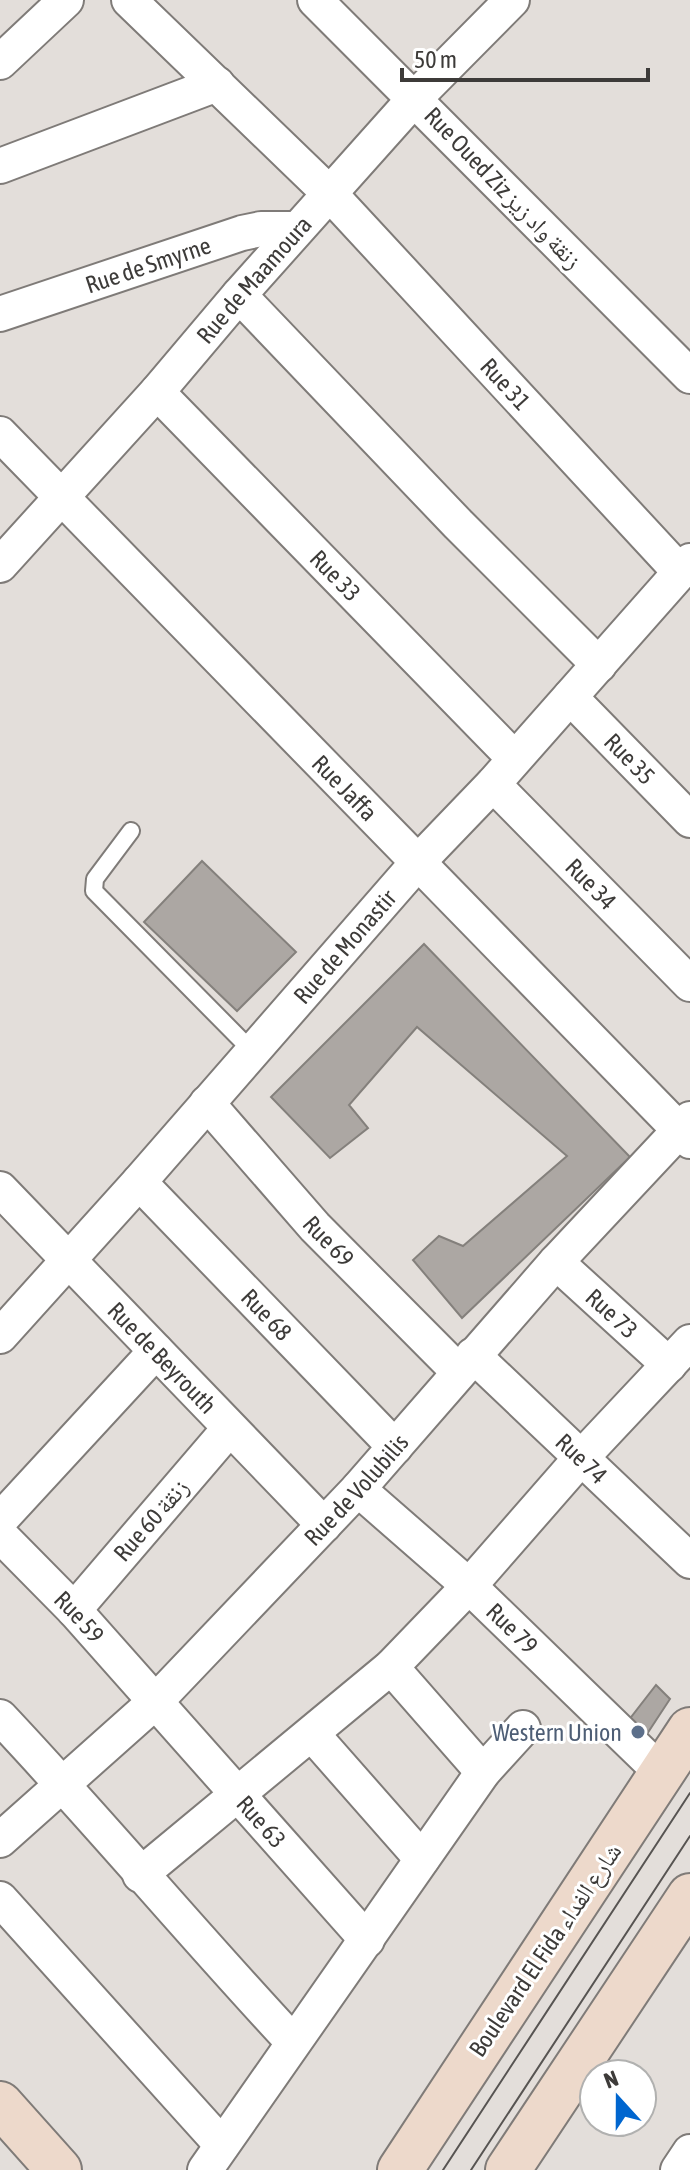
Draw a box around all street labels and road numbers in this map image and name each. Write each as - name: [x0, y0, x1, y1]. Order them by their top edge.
- street label: Rue Oued Ziz زنقة واد زيز: [419, 102, 587, 275]
- street label: Rue de Maamoura: [191, 211, 317, 348]
- street label: Rue de Smyrne: [82, 231, 214, 298]
- street label: Rue 31: [475, 352, 536, 415]
- street label: Rue 33: [305, 544, 366, 606]
- street label: Rue 35: [599, 728, 661, 790]
- street label: Rue Jaffa: [307, 749, 383, 826]
- street label: Rue 34: [560, 853, 622, 915]
- street label: Rue de Monastir: [288, 884, 402, 1009]
- street label: Rue 69: [298, 1210, 360, 1272]
- street label: Rue 68: [236, 1283, 298, 1345]
- street label: Rue 73: [581, 1283, 644, 1344]
- street label: Rue de Beyrouth: [103, 1296, 222, 1419]
- street label: Rue de Volubilis: [298, 1428, 413, 1551]
- street label: Rue 74: [551, 1428, 613, 1489]
- street label: Rue 60 زنقة: [108, 1474, 194, 1566]
- street label: Rue 59: [49, 1585, 110, 1648]
- street label: Rue 79: [481, 1597, 544, 1659]
- street label: Rue 63: [232, 1790, 292, 1853]
- street label: Boulevard El Fida شارع الفداء: [464, 1838, 628, 2063]

